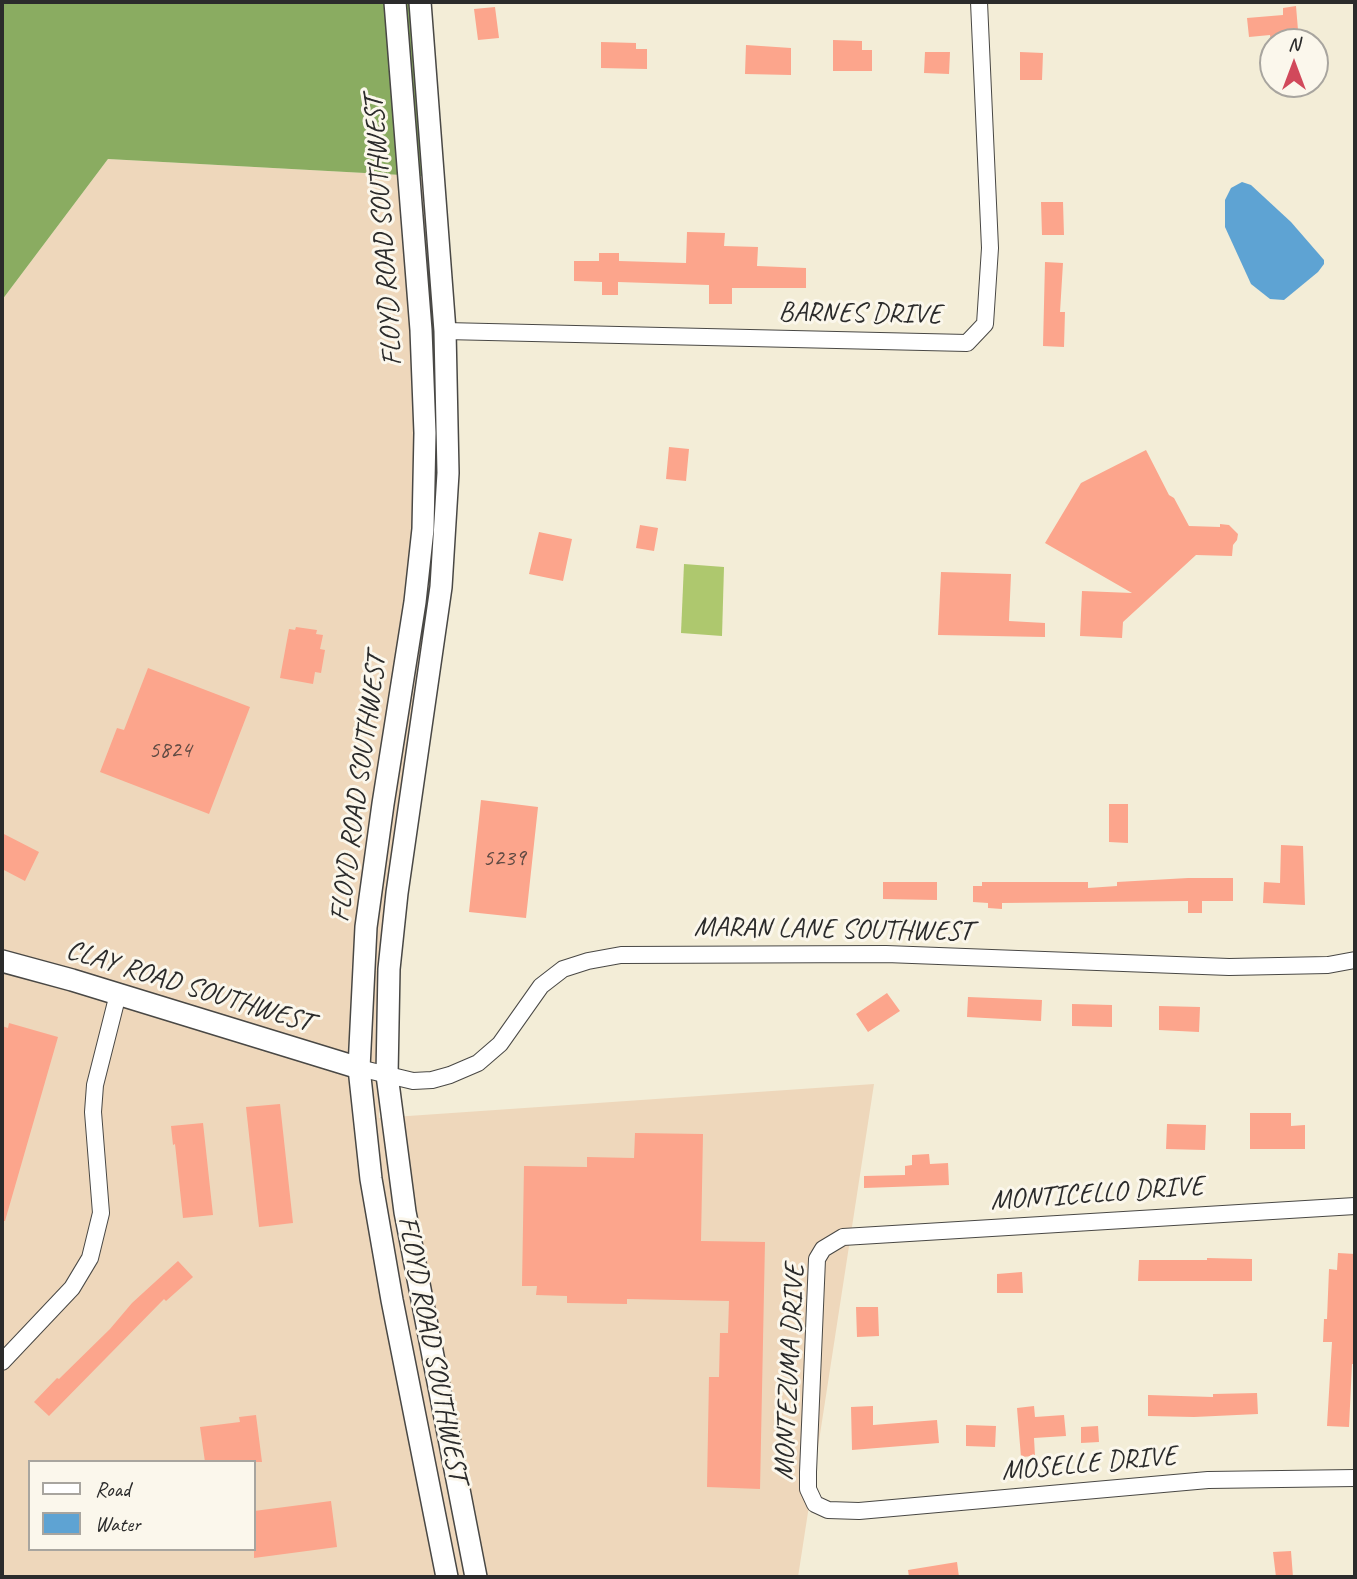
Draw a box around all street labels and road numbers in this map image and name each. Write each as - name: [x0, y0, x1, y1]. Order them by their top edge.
- street label: FLOYD ROAD SOUTHWEST: [358, 95, 410, 367]
- street label: BARNES DRIVE: [778, 296, 942, 332]
- street label: FLOYD ROAD SOUTHWEST: [324, 652, 394, 924]
- street label: MARAN LANE SOUTHWEST: [694, 911, 972, 949]
- street label: CLAY ROAD SOUTHWEST: [62, 934, 316, 1040]
- street label: MONTICELLO DRIVE: [989, 1170, 1205, 1218]
- street label: FLOYD ROAD SOUTHWEST: [390, 1213, 474, 1485]
- street label: MONTEZUMA DRIVE: [768, 1263, 812, 1481]
- street label: MOSELLE DRIVE: [1000, 1440, 1178, 1488]

